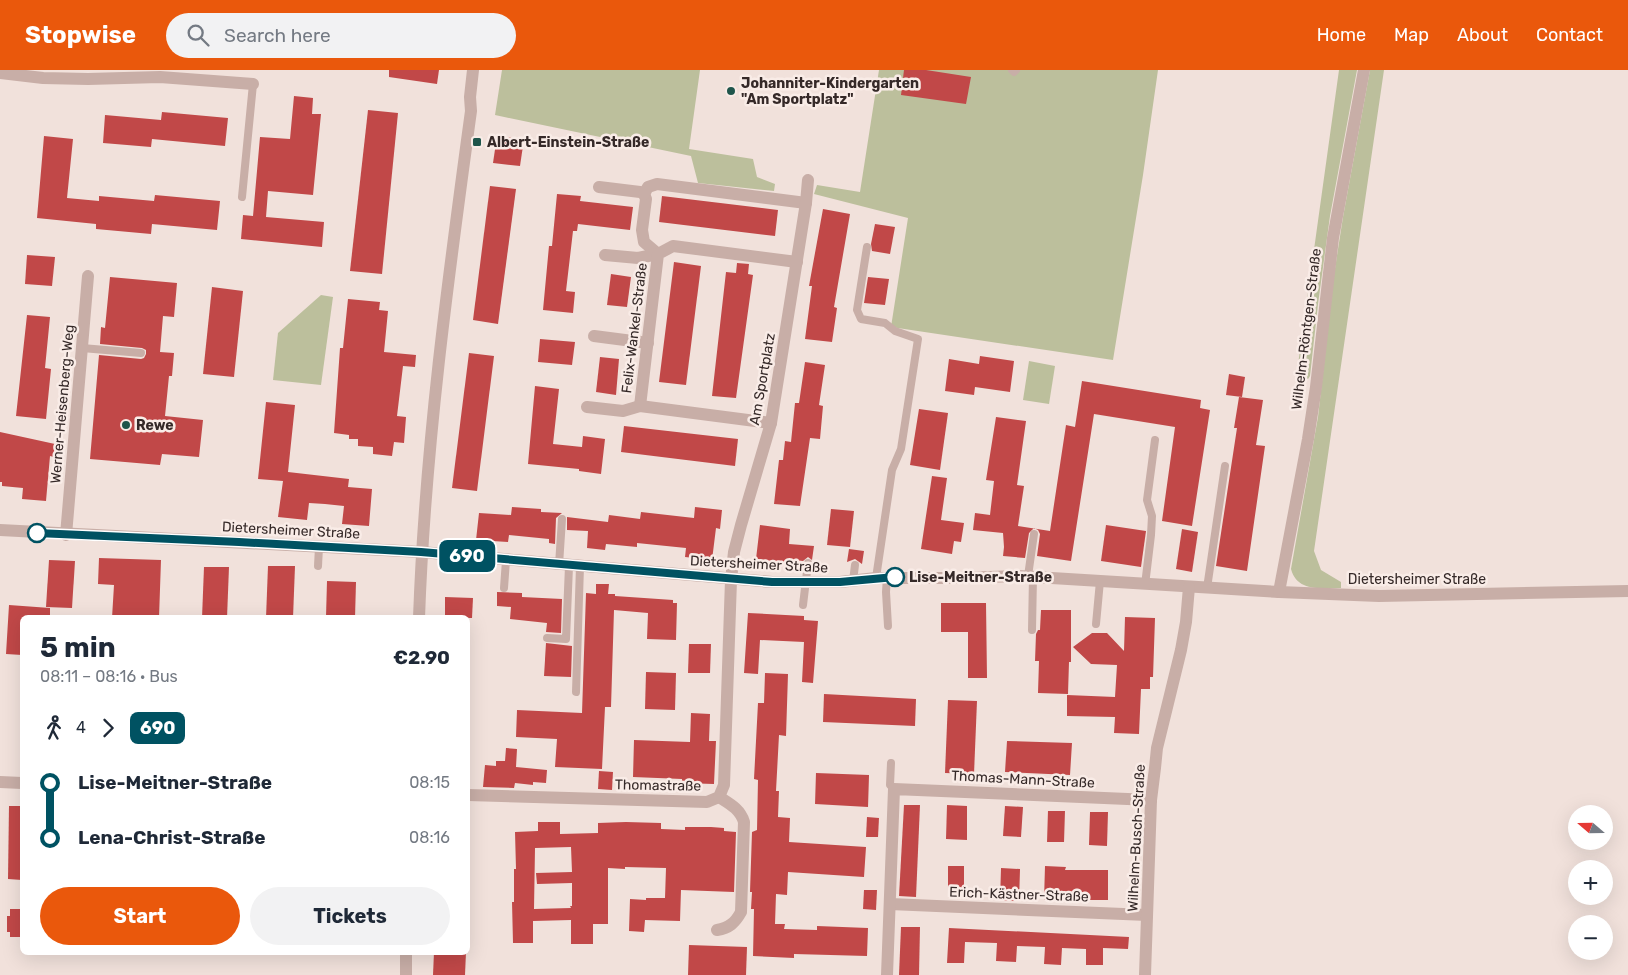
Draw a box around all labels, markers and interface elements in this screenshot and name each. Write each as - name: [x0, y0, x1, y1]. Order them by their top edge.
- search box: [166, 13, 516, 58]
- text: Stopwise: [25, 21, 136, 49]
- icon: search: [184, 21, 212, 49]
- text: Search here: [224, 24, 331, 47]
- text: Home: [1317, 24, 1366, 46]
- text: Map: [1394, 24, 1429, 46]
- text: About: [1457, 24, 1508, 46]
- text: Contact: [1536, 24, 1603, 46]
- place label: Johanniter-Kindergarten "Am Sportplatz": [741, 75, 919, 108]
- marker: Johanniter-Kindergarten "Am Sportplatz": [725, 85, 737, 97]
- place label: Albert-Einstein-Straße: [487, 134, 649, 151]
- marker: Albert-Einstein-Straße: [471, 136, 483, 148]
- street label: Wilhelm-Röntgen-Straße: [1288, 247, 1325, 411]
- street label: Felix-Wankel-Straße: [618, 262, 651, 394]
- street label: Werner-Heisenberg-Weg: [47, 324, 78, 484]
- street label: Am Sportplatz: [746, 332, 779, 426]
- place label: Rewe: [136, 417, 174, 434]
- marker: Rewe: [120, 419, 132, 431]
- street label: Dietersheimer Straße: [221, 518, 361, 543]
- unlabelled marker: [27, 523, 47, 543]
- line badge: 690: [438, 540, 496, 572]
- text: 690: [449, 545, 485, 567]
- street label: Dietersheimer Straße: [689, 552, 829, 577]
- marker: Lise-Meitner-Straße: [885, 567, 905, 587]
- place label: Lise-Meitner-Straße: [909, 569, 1052, 586]
- street label: Dietersheimer Straße: [1348, 571, 1486, 588]
- text: 5 min: [40, 631, 116, 664]
- text: €2.90: [393, 646, 450, 669]
- text: 08:11 – 08:16 · Bus: [40, 667, 178, 686]
- icon: walk: [40, 714, 68, 742]
- icon: forward: [94, 714, 122, 742]
- text: 690: [140, 717, 175, 739]
- text: 4: [76, 718, 86, 737]
- street label: Wilhelm-Busch-Straße: [1124, 764, 1149, 912]
- street label: Thomas-Mann-Straße: [951, 767, 1095, 792]
- text: Lise-Meitner-Straße: [78, 771, 272, 794]
- text: 08:15: [409, 773, 450, 792]
- street label: Thomastraße: [615, 776, 701, 795]
- north arrow: [1568, 805, 1612, 850]
- map controls: [1568, 805, 1613, 960]
- text: Lena-Christ-Straße: [78, 826, 266, 849]
- text: 08:16: [409, 828, 450, 847]
- button: +: [1568, 860, 1613, 905]
- street label: Erich-Kästner-Straße: [949, 884, 1089, 905]
- button: Start: [40, 887, 240, 945]
- button: Tickets: [250, 887, 450, 945]
- button: −: [1568, 915, 1613, 960]

